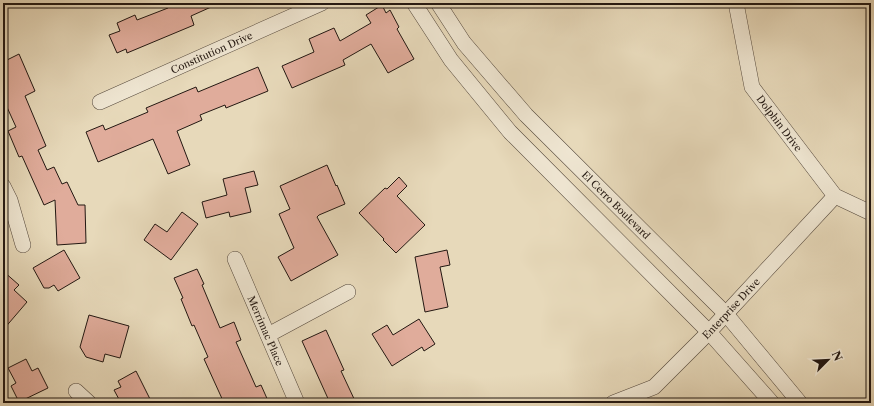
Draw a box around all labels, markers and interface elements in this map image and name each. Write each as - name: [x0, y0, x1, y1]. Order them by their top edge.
- street label: Constitution Drive: [168, 28, 255, 76]
- street label: Dolphin Drive: [754, 92, 805, 154]
- street label: El Cerro Boulevard: [579, 168, 653, 242]
- street label: Enterprise Drive: [699, 275, 763, 342]
- street label: Merrimac Place: [245, 294, 287, 368]
- north arrow: [808, 340, 848, 380]
- text: N: [829, 349, 846, 364]

